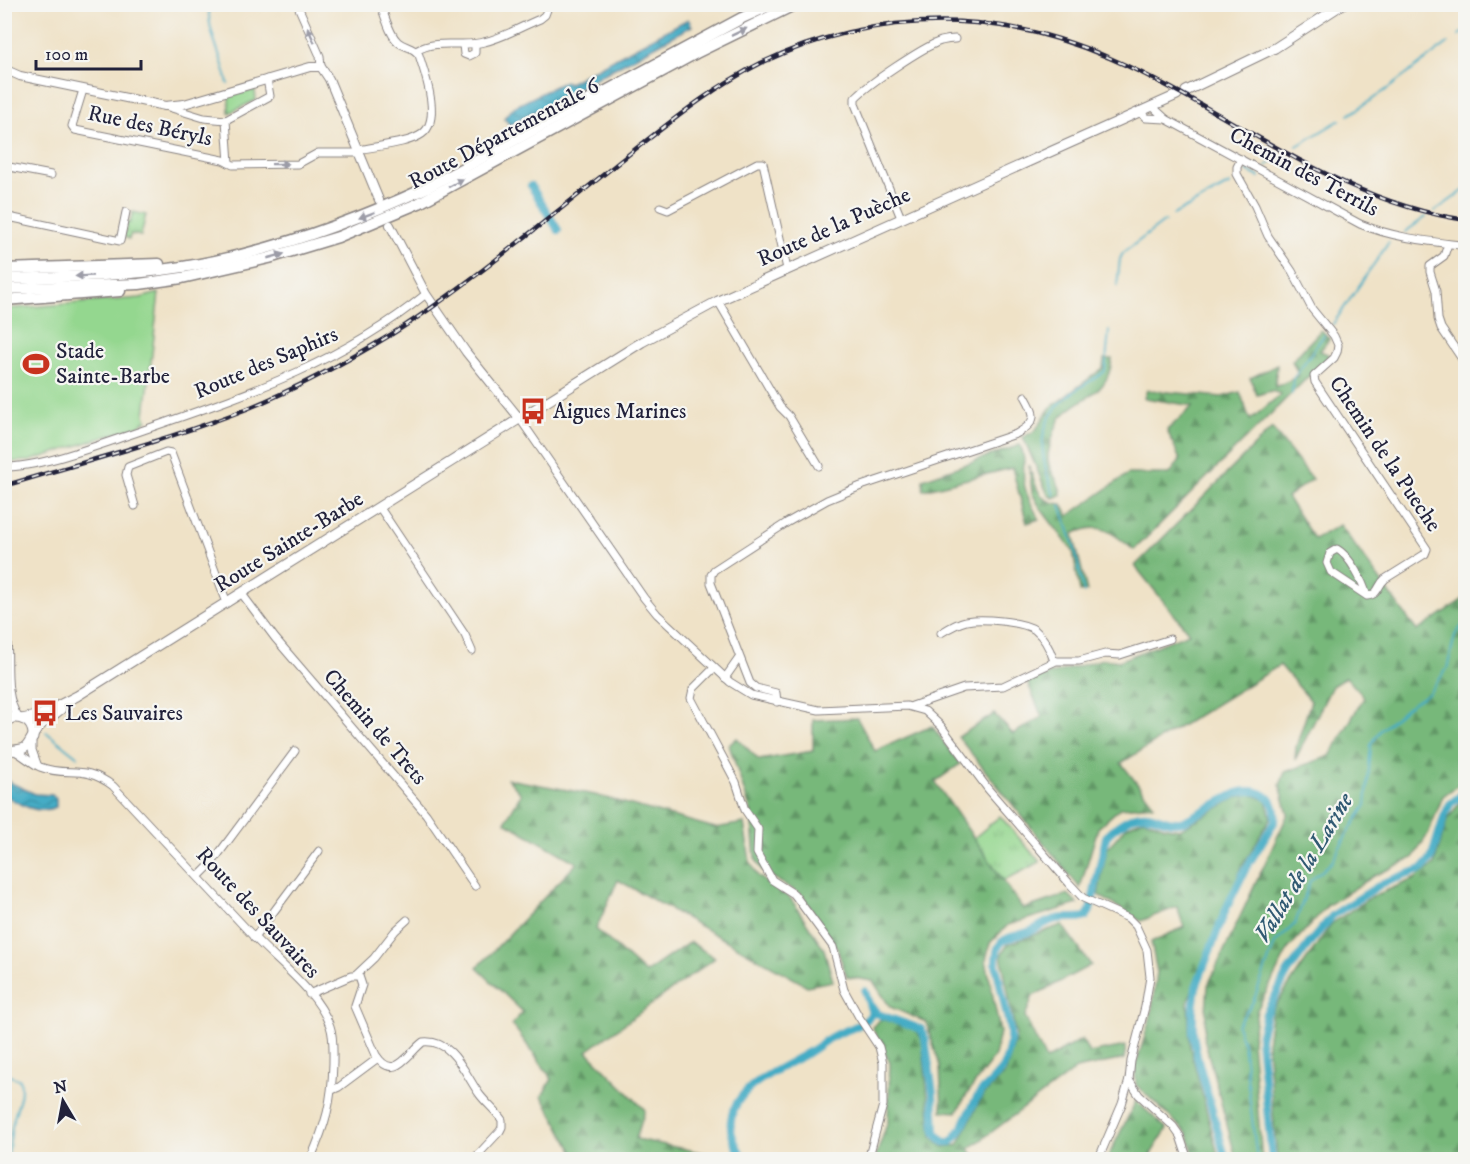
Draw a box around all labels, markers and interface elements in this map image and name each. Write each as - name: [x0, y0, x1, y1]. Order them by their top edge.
- one-way arrow: [306, 26, 316, 44]
- one-way arrow: [731, 27, 748, 36]
- scale bar: [36, 33, 141, 71]
- text: 100 m: [45, 44, 88, 66]
- street label: Route Départementale 6: [404, 72, 605, 196]
- street label: Rue des Béryls: [85, 100, 215, 152]
- street label: Chemin des Terrils: [1225, 121, 1383, 223]
- one-way arrow: [271, 159, 290, 169]
- one-way arrow: [448, 178, 465, 188]
- street label: Route de la Puèche: [753, 181, 915, 273]
- one-way arrow: [357, 210, 375, 220]
- one-way arrow: [267, 251, 285, 261]
- one-way arrow: [75, 272, 94, 281]
- street label: Route des Saphirs: [190, 321, 342, 405]
- place label: Stade Sainte-Barbe: [56, 338, 170, 390]
- sports icon: Stade Sainte-Barbe: [21, 349, 51, 379]
- street label: Chemin de la Pueche: [1323, 371, 1447, 537]
- bus stop icon: Aigues Marines: [518, 396, 548, 426]
- place label: Aigues Marines: [553, 398, 686, 425]
- street label: Route Sainte-Barbe: [210, 485, 368, 599]
- street label: Chemin de Trets: [317, 664, 433, 790]
- bus stop icon: Les Sauvaires: [30, 698, 60, 728]
- place label: Les Sauvaires: [65, 700, 183, 727]
- water label: Vallat de la Larine: [1248, 787, 1361, 948]
- street label: Route des Sauvaires: [190, 842, 326, 984]
- north arrow: [33, 1071, 93, 1131]
- text: N: [52, 1076, 69, 1098]

